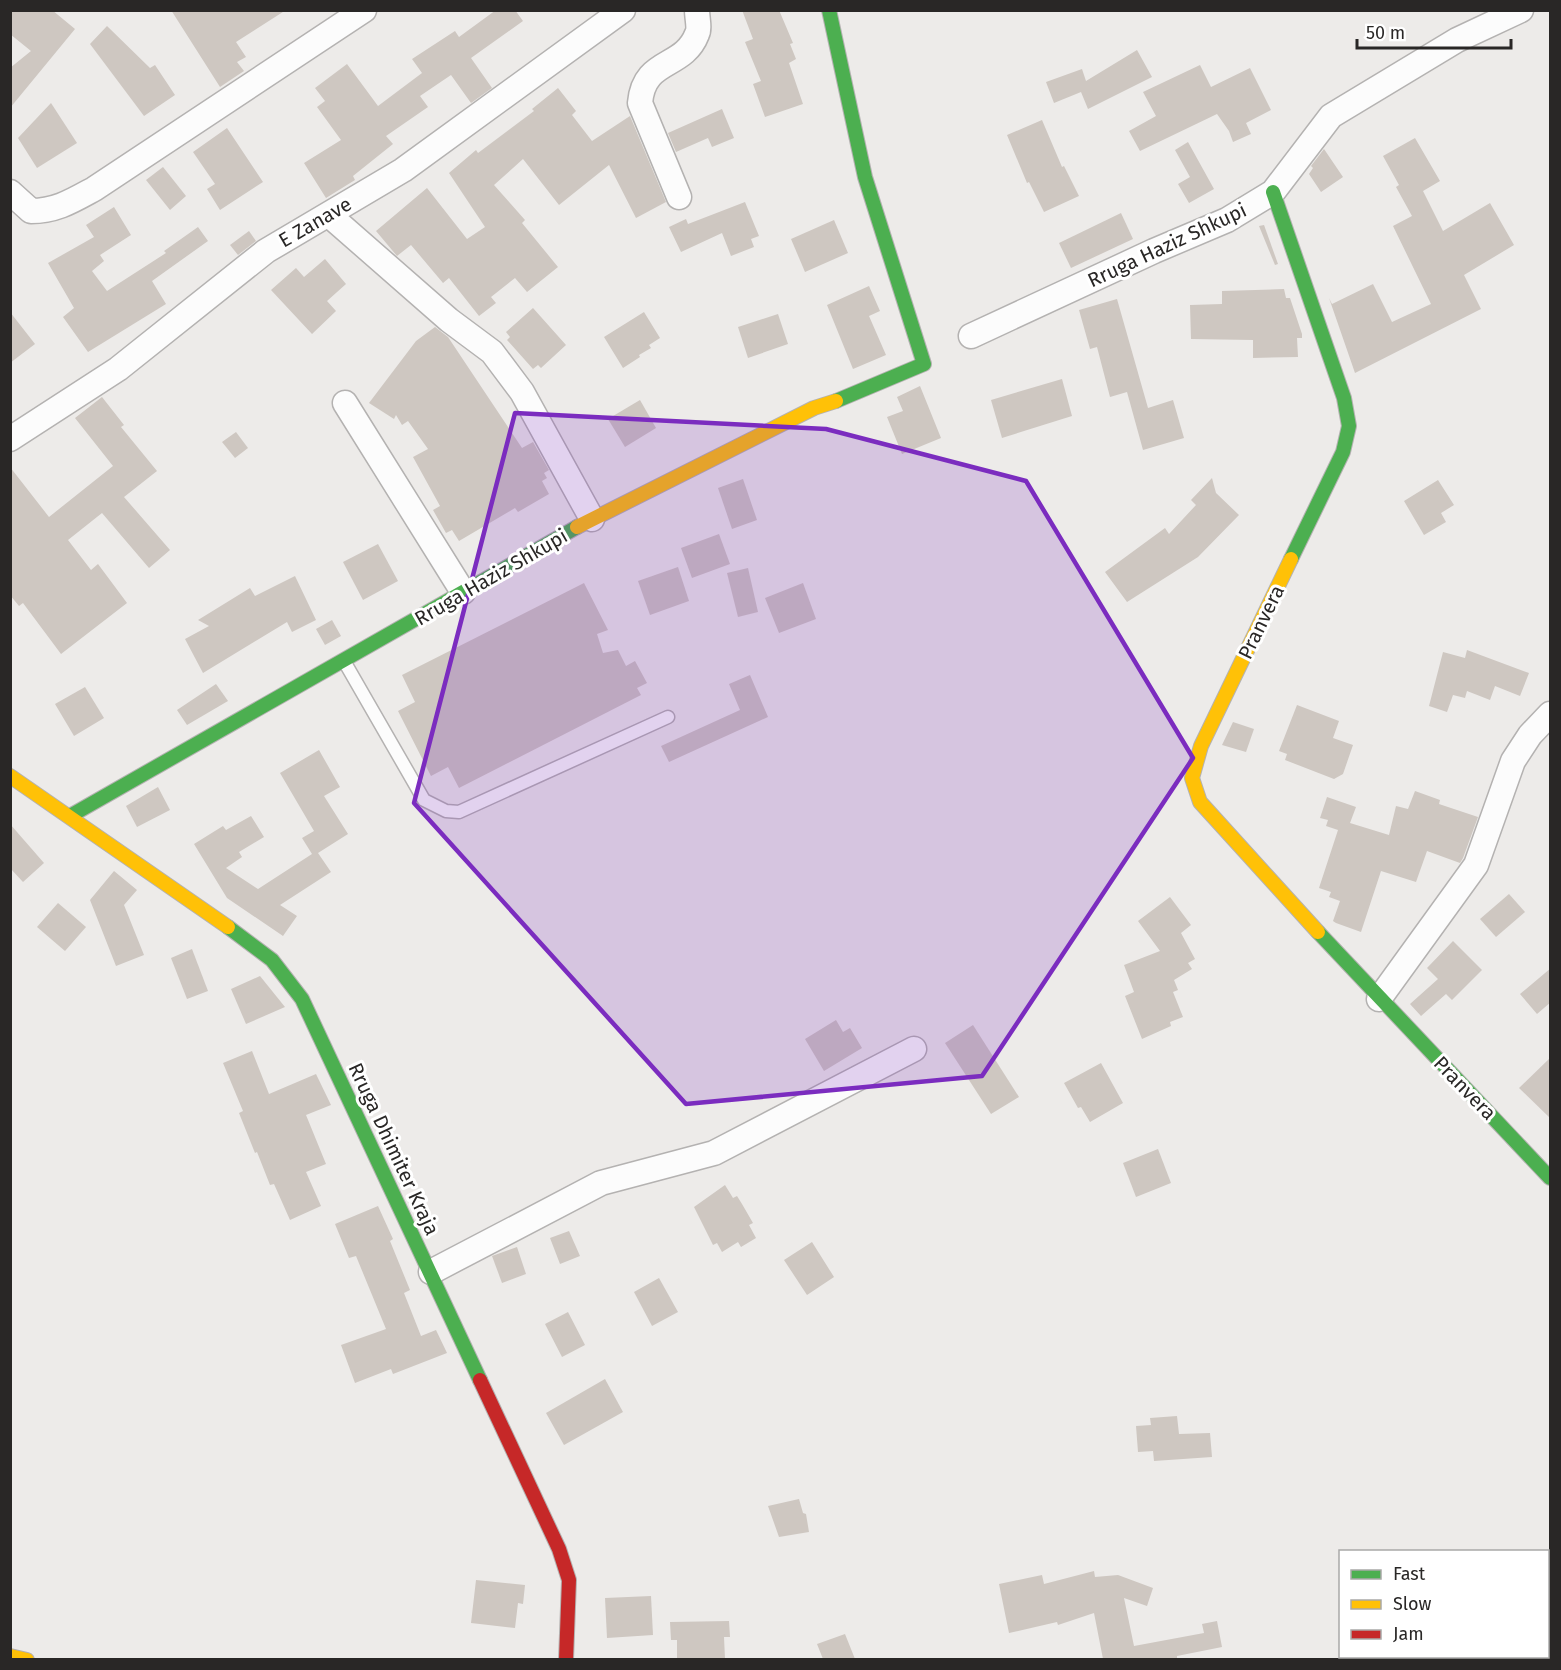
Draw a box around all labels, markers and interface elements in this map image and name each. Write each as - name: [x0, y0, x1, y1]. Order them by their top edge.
- scale bar: [1357, 12, 1512, 50]
- text: 50 m: [1366, 22, 1405, 44]
- street label: E Zanave: [274, 192, 356, 252]
- street label: Rruga Haziz Shkupi: [1084, 198, 1250, 292]
- street label: Rruga Haziz Shkupi: [410, 523, 572, 631]
- street label: Pranvera: [1233, 581, 1289, 663]
- street label: Pranvera: [1429, 1051, 1501, 1125]
- street label: Rruga Dhimiter Kraja: [344, 1059, 444, 1239]
- legend: [1339, 1550, 1549, 1658]
- text: Fast: [1393, 1563, 1426, 1585]
- text: Slow: [1393, 1593, 1432, 1615]
- text: Jam: [1393, 1623, 1424, 1645]

